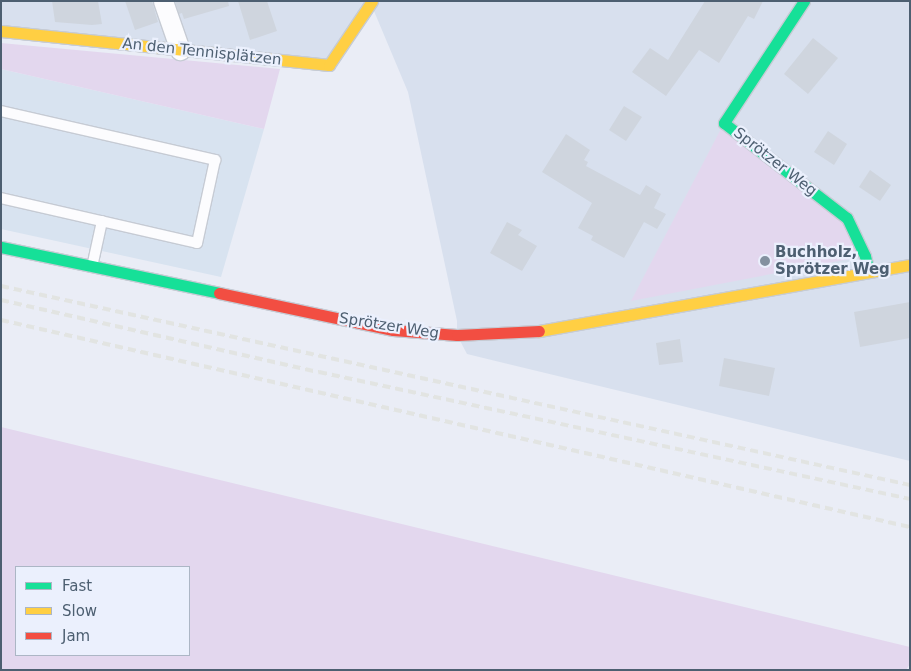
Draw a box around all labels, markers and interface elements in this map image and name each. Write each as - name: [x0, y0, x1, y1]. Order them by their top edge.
- street label: An den Tennisplätzen: [122, 35, 282, 69]
- street label: Sprötzer Weg: [730, 124, 820, 200]
- place label: Buchholz, Sprötzer Weg: [775, 243, 890, 278]
- marker: Buchholz, Sprötzer Weg: [759, 255, 771, 267]
- street label: Sprötzer Weg: [338, 309, 440, 343]
- legend: [15, 566, 190, 656]
- text: Fast: [62, 577, 92, 595]
- text: Slow: [62, 602, 97, 620]
- text: Jam: [62, 627, 90, 645]

